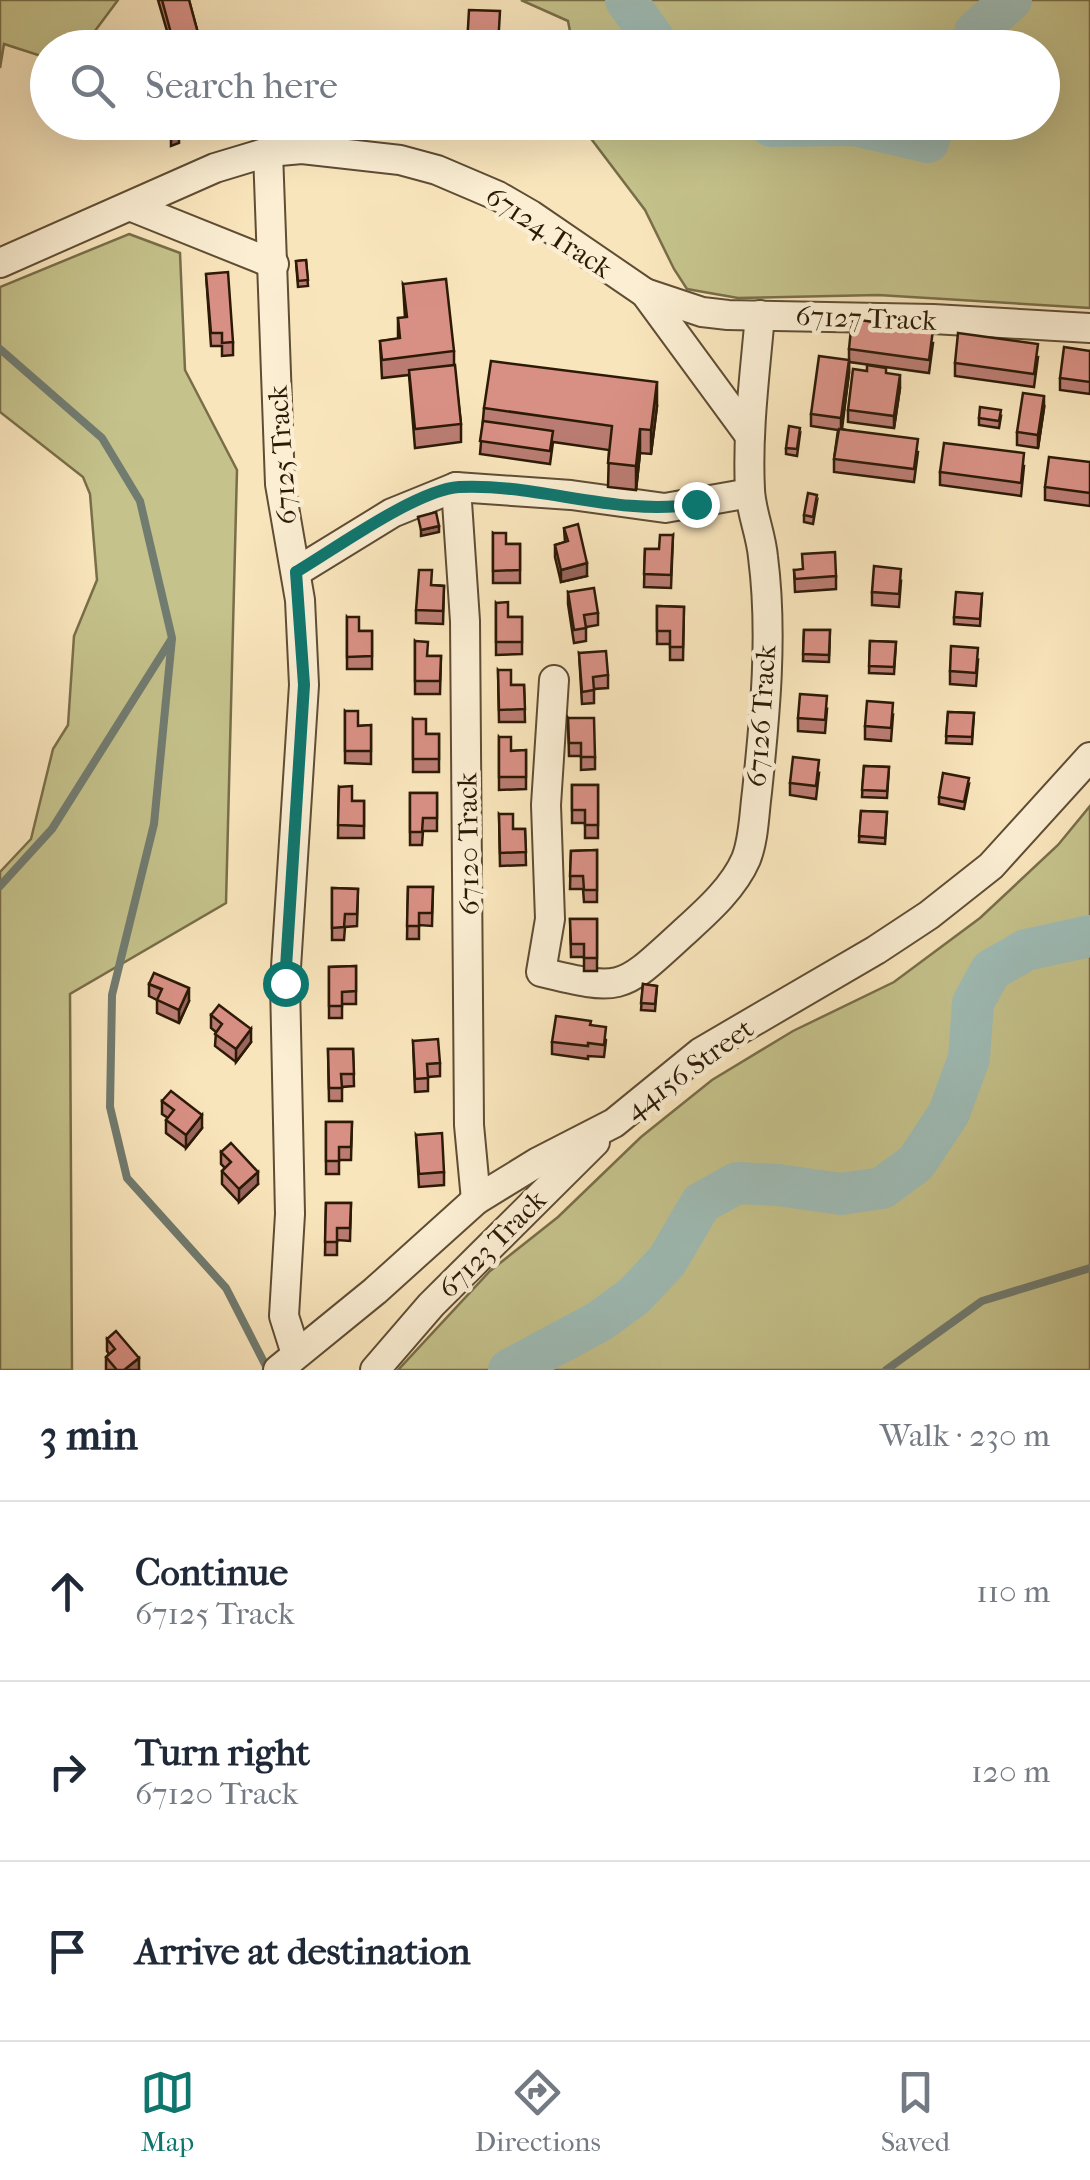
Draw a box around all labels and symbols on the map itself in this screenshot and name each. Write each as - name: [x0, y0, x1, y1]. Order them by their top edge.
- street label: 67124 Track: [480, 179, 619, 285]
- street label: 67127 Track: [795, 299, 938, 337]
- street label: 67125 Track: [261, 384, 303, 526]
- route end: [674, 482, 720, 528]
- street label: 67126 Track: [740, 643, 782, 788]
- street label: 67120 Track: [450, 772, 486, 916]
- route start: [263, 961, 309, 1007]
- street label: 44156 Street: [619, 1011, 759, 1127]
- street label: 67123 Track: [431, 1183, 553, 1305]

